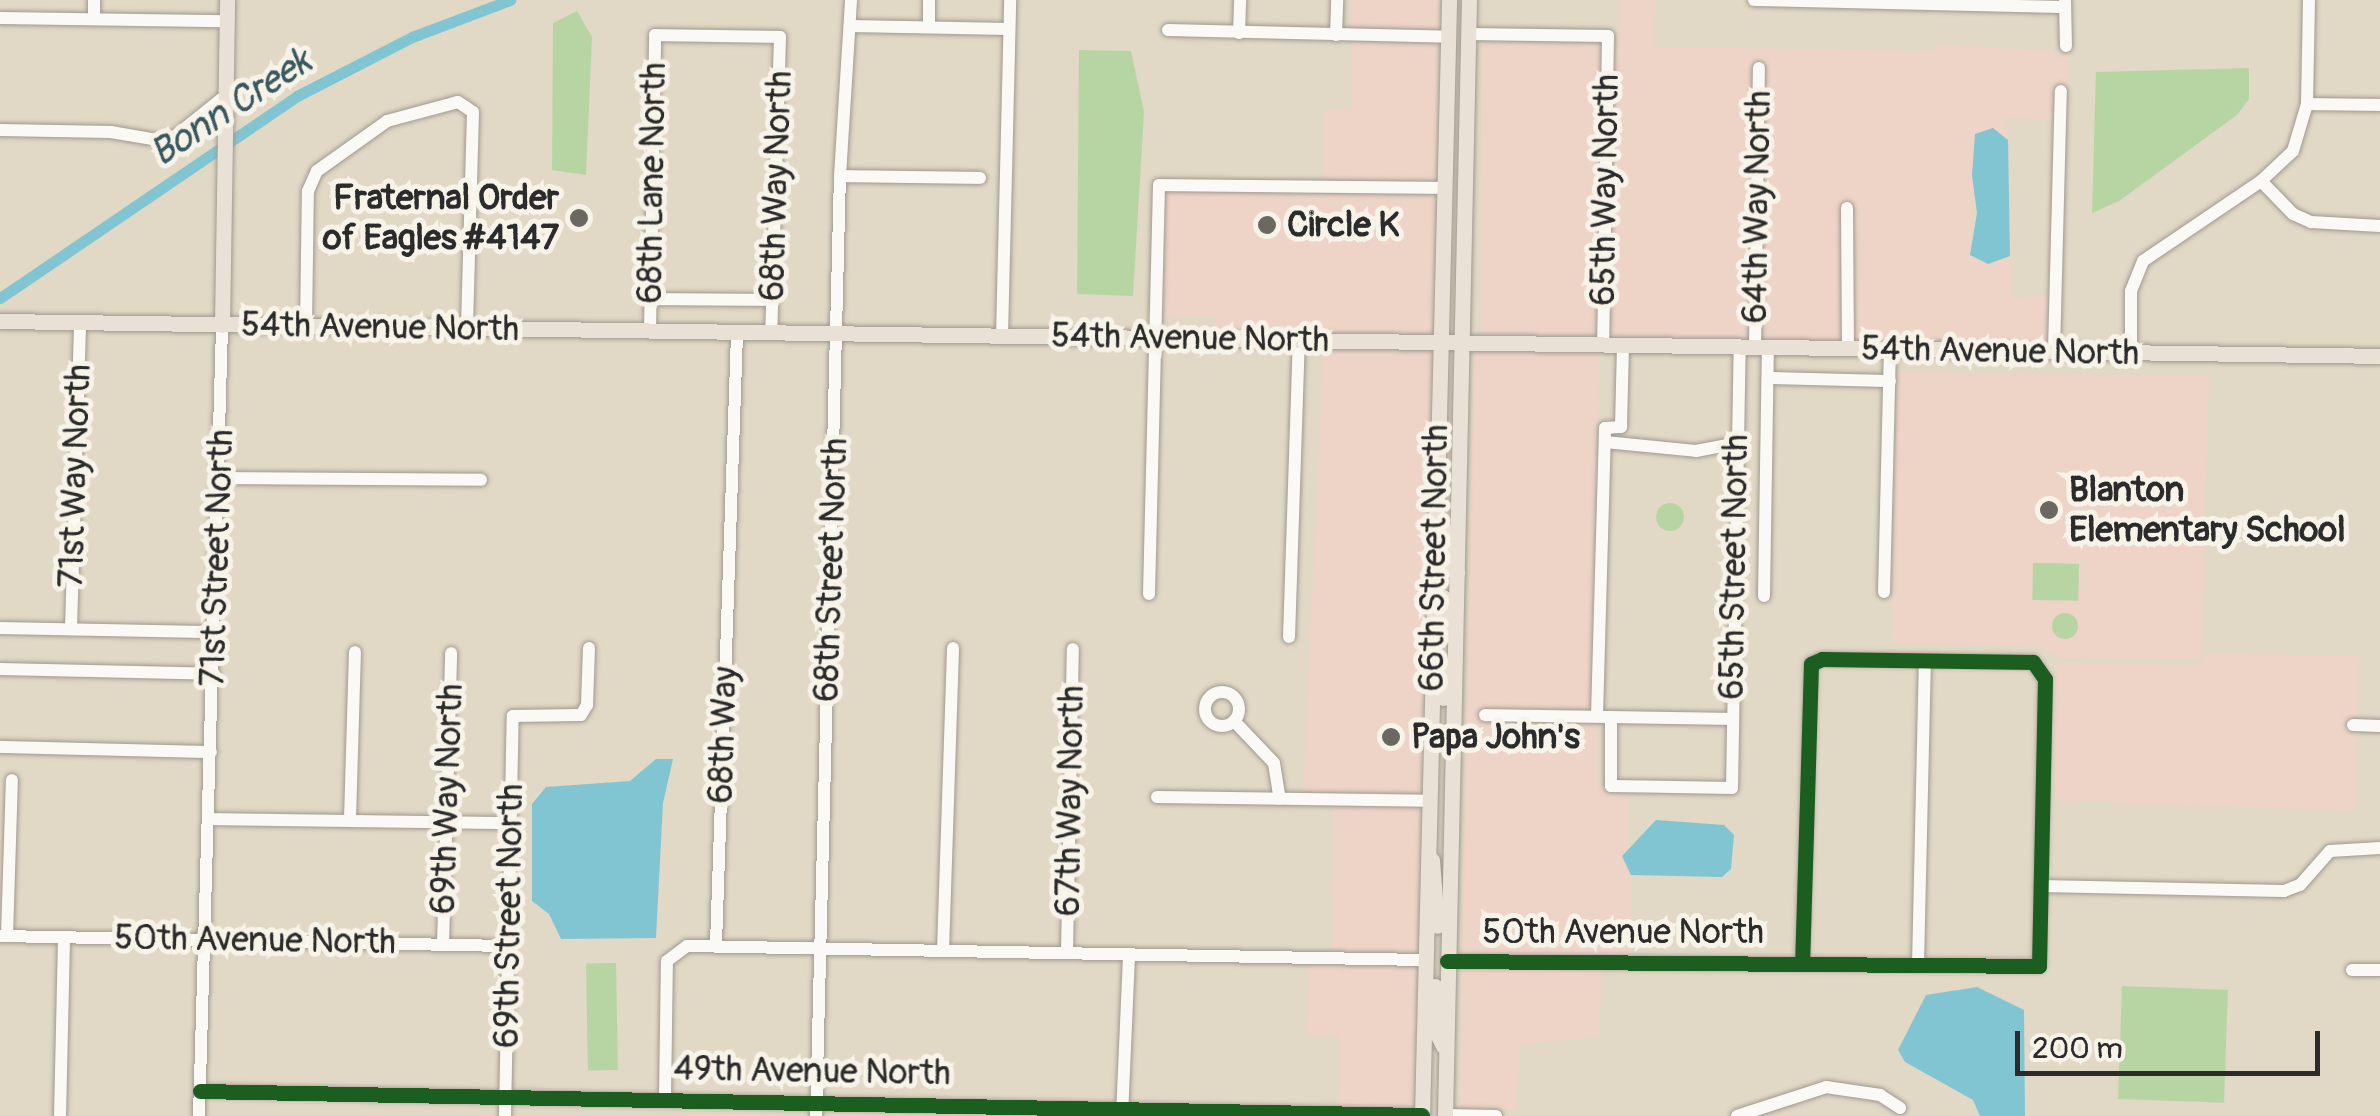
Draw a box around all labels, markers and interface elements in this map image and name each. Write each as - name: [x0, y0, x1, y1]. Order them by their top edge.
- water label: Bonn Creek: [142, 39, 320, 177]
- street label: 68th Lane North: [629, 62, 675, 304]
- street label: 68th Way North: [751, 70, 801, 302]
- street label: 65th Way North: [1582, 74, 1628, 306]
- street label: 64th Way North: [1734, 90, 1780, 324]
- place label: Fraternal Order of Eagles #4147: [323, 177, 559, 259]
- place label: Circle K: [1287, 204, 1399, 246]
- marker: Fraternal Order of Eagles #4147: [568, 207, 590, 229]
- marker: Circle K: [1256, 214, 1278, 236]
- street label: 54th Avenue North: [241, 304, 519, 350]
- street label: 54th Avenue North: [1051, 315, 1329, 361]
- street label: 54th Avenue North: [1861, 328, 2139, 374]
- street label: 71st Way North: [50, 363, 100, 589]
- street label: 66th Street North: [1411, 424, 1457, 692]
- street label: 71st Street North: [192, 429, 242, 687]
- street label: 65th Street North: [1711, 434, 1757, 700]
- street label: 68th Street North: [805, 437, 857, 703]
- place label: Blanton Elementary School: [2069, 469, 2345, 551]
- marker: Blanton Elementary School: [2038, 499, 2060, 521]
- street label: 68th Way: [700, 666, 746, 804]
- street label: 69th Way North: [422, 683, 472, 915]
- street label: 67th Way North: [1047, 685, 1093, 917]
- place label: Papa John's: [1411, 716, 1580, 758]
- marker: Papa John's: [1380, 726, 1402, 748]
- street label: 69th Street North: [486, 783, 532, 1049]
- street label: 50th Avenue North: [1482, 911, 1764, 953]
- street label: 50th Avenue North: [114, 917, 396, 963]
- scale bar: [2020, 1011, 2325, 1073]
- text: 200 m: [2032, 1030, 2123, 1067]
- street label: 49th Avenue North: [673, 1048, 951, 1094]

